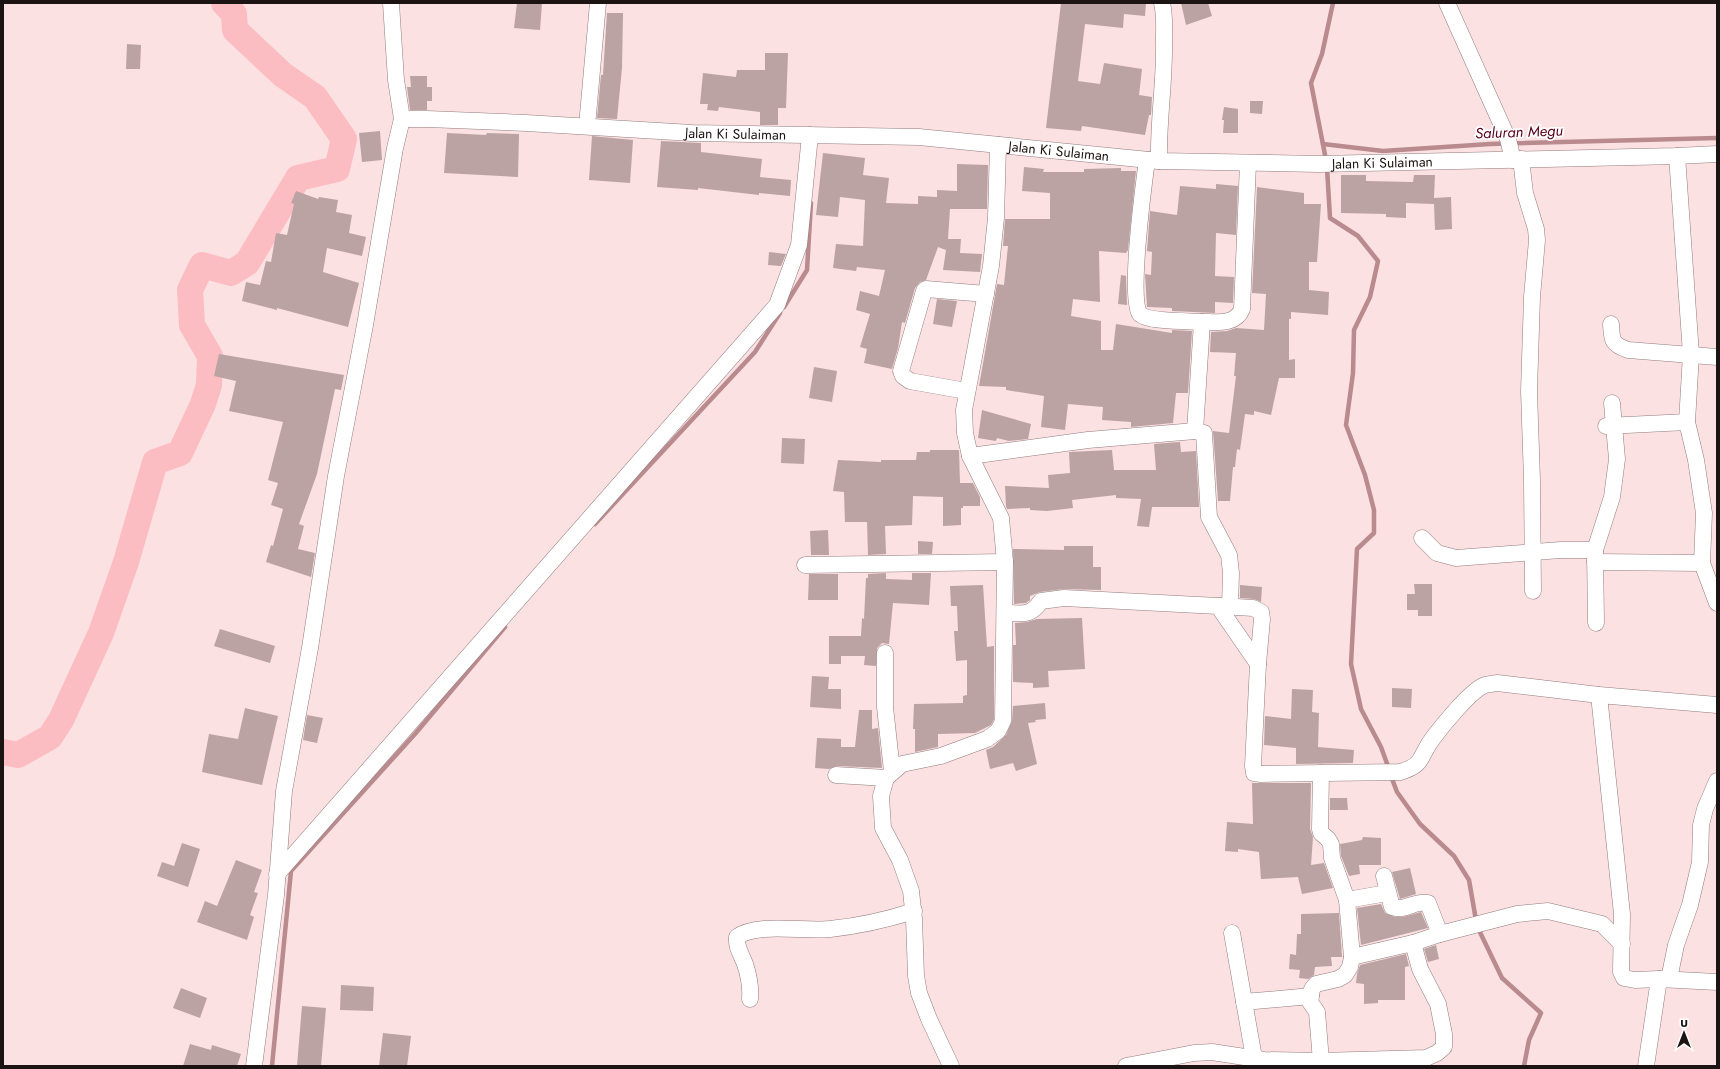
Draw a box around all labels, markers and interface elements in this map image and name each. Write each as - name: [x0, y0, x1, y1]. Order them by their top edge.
- water label: Saluran Megu: [1475, 119, 1564, 145]
- street label: Jalan Ki Sulaiman: [682, 122, 786, 145]
- street label: Jalan Ki Sulaiman: [1006, 136, 1110, 166]
- street label: Jalan Ki Sulaiman: [1330, 151, 1433, 174]
- north arrow: [1664, 1013, 1704, 1053]
- text: U: [1680, 1015, 1688, 1031]

